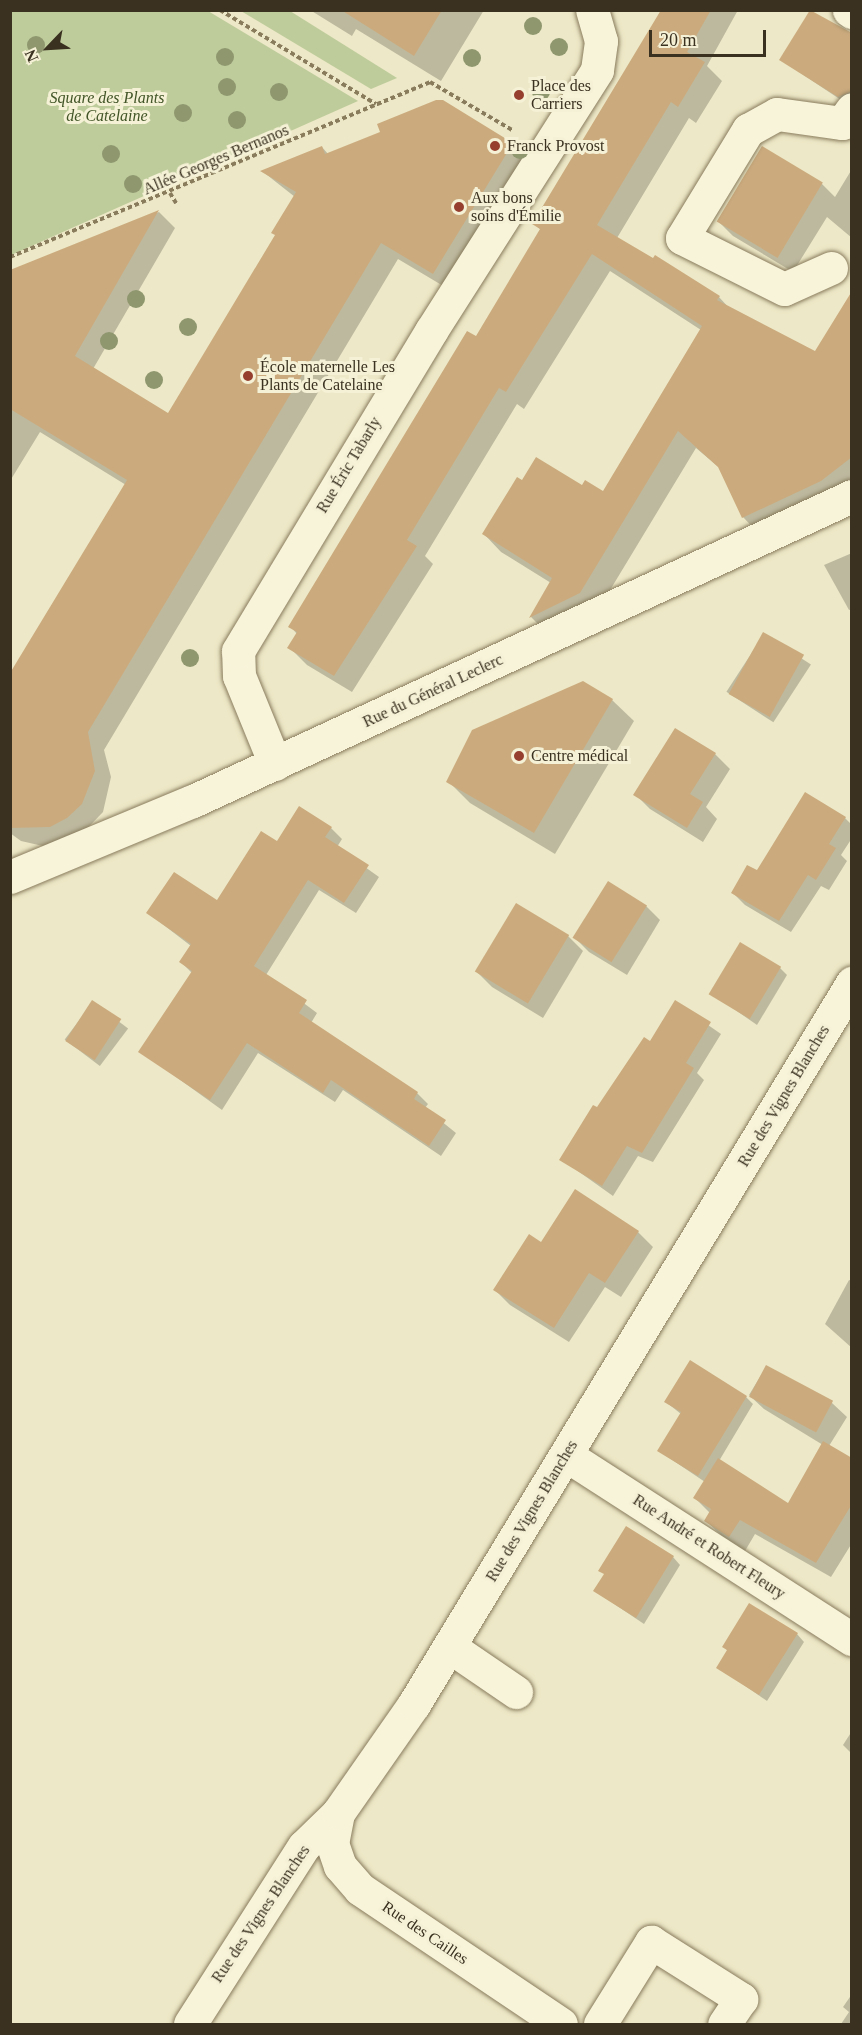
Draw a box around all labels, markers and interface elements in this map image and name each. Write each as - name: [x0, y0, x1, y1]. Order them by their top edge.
- north arrow: [18, 18, 78, 78]
- scale bar: [652, 18, 769, 56]
- text: 20 m: [660, 30, 697, 50]
- text: N: [21, 47, 41, 65]
- place label: Place des Carriers: [531, 76, 591, 114]
- park label: Square des Plants de Catelaine: [50, 88, 164, 126]
- marker: Place des Carriers: [512, 88, 526, 102]
- street label: Allée Georges Bernanos: [140, 121, 292, 199]
- place label: Franck Provost: [507, 136, 604, 156]
- marker: Franck Provost: [488, 139, 502, 153]
- place label: Aux bons soins d'Émilie: [471, 188, 561, 226]
- marker: Aux bons soins d'Émilie: [452, 200, 466, 214]
- place label: École maternelle Les Plants de Catelaine: [260, 357, 395, 395]
- marker: École maternelle Les Plants de Catelaine: [241, 369, 255, 383]
- street label: Rue Éric Tabarly: [313, 413, 385, 517]
- street label: Rue du Général Leclerc: [360, 650, 506, 732]
- place label: Centre médical: [531, 746, 628, 766]
- marker: Centre médical: [512, 749, 526, 763]
- street label: Rue des Vignes Blanches: [734, 1022, 834, 1170]
- street label: Rue des Vignes Blanches: [482, 1437, 582, 1585]
- street label: Rue André et Robert Fleury: [629, 1490, 789, 1604]
- street label: Rue des Vignes Blanches: [208, 1841, 314, 1987]
- street label: Rue des Cailles: [378, 1897, 472, 1969]

